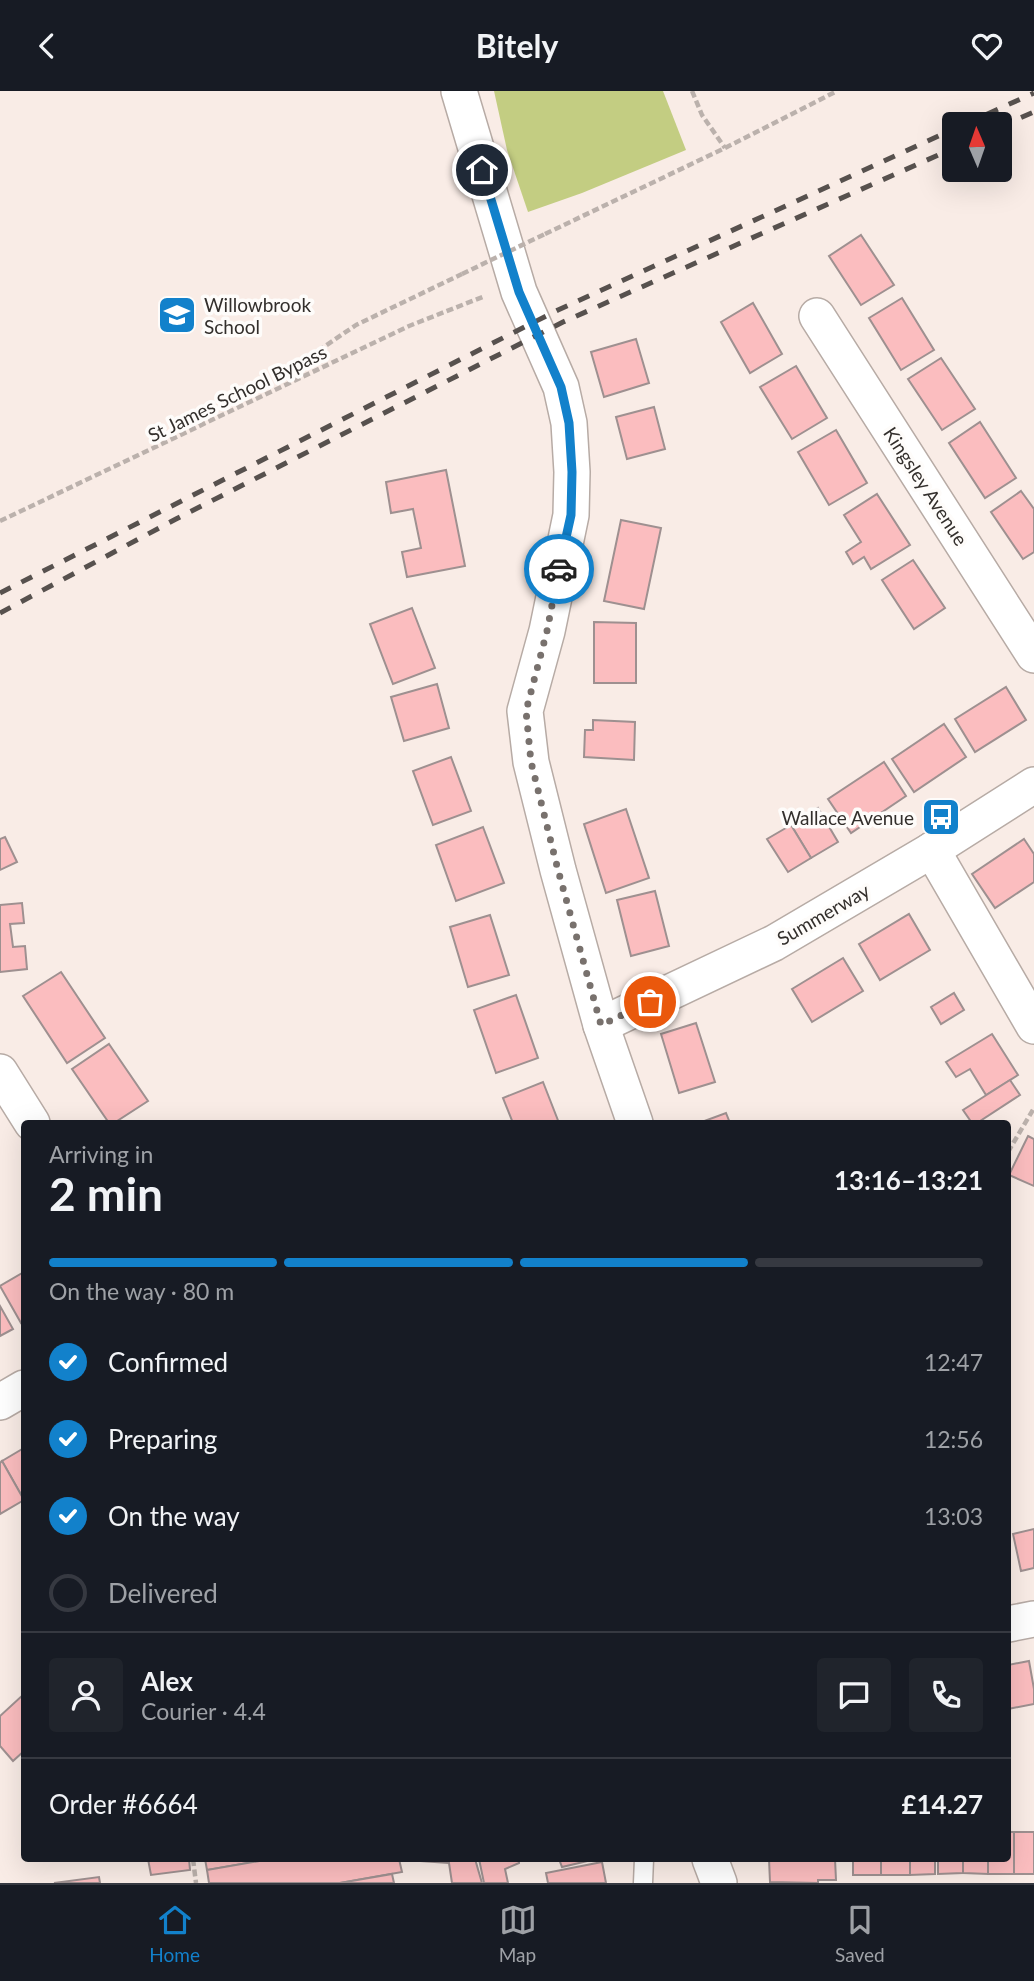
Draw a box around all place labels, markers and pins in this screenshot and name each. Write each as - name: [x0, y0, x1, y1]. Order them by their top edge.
- pin: [452, 140, 512, 200]
- place label: Willowbrook School: [204, 293, 311, 338]
- school or university icon: Willowbrook School: [156, 294, 198, 336]
- bus stop icon: Wallace Avenue: [920, 796, 962, 838]
- place label: Wallace Avenue: [781, 806, 914, 829]
- pin: [620, 972, 680, 1032]

